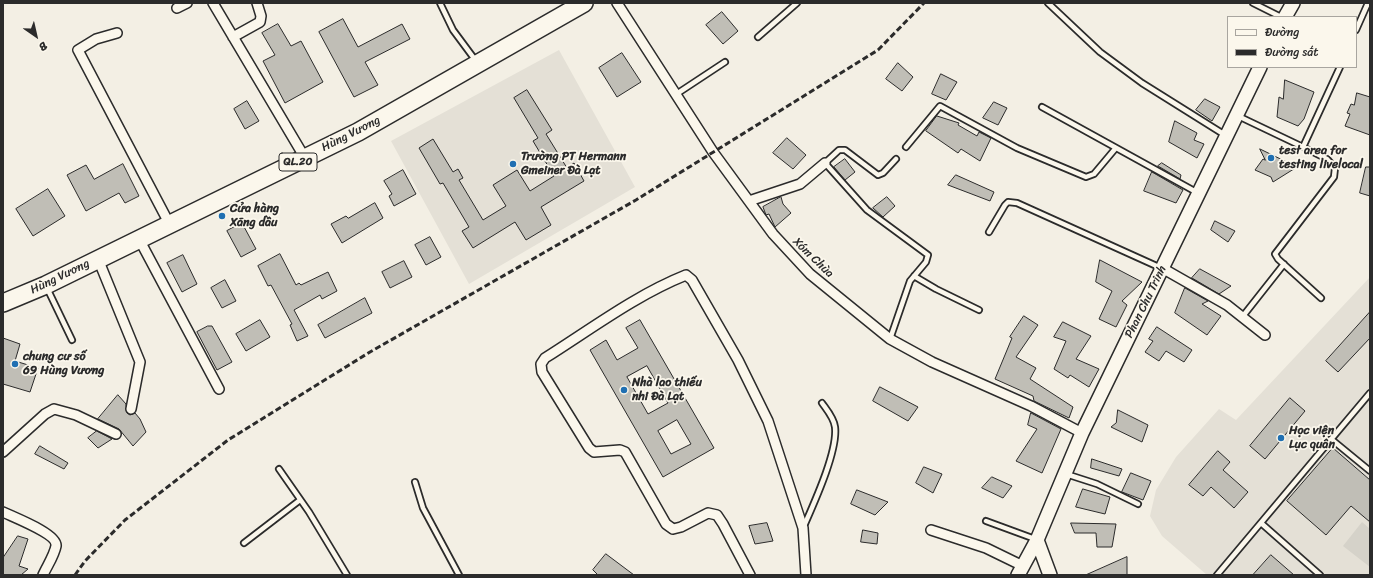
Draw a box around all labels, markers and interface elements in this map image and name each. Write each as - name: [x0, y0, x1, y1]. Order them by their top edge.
- north arrow: [16, 16, 56, 56]
- legend: [1227, 16, 1357, 68]
- text: Đường: [1265, 21, 1299, 43]
- text: B: [35, 37, 51, 56]
- text: Đường sắt: [1265, 41, 1319, 63]
- street label: Hùng Vương: [319, 113, 383, 155]
- place label: test area for testing livelocal: [1279, 144, 1363, 172]
- place label: Trường PT Hermann Gmeiner Đà Lạt: [521, 150, 626, 178]
- road number: QL.20: [279, 153, 317, 171]
- marker: test area for testing livelocal: [1266, 153, 1276, 163]
- marker: Trường PT Hermann Gmeiner Đà Lạt: [508, 159, 518, 169]
- place label: Cửa hàng Xăng dầu: [230, 202, 279, 230]
- marker: Cửa hàng Xăng dầu: [217, 211, 227, 221]
- street label: Xóm Chùa: [789, 235, 837, 281]
- street label: Hùng Vương: [28, 256, 92, 298]
- street label: Phan Chu Trinh: [1122, 263, 1170, 341]
- place label: chung cư số 69 Hùng Vương: [23, 350, 104, 378]
- marker: chung cư số 69 Hùng Vương: [10, 359, 20, 369]
- place label: Nhà lao thiếu nhi Đà Lạt: [632, 376, 702, 404]
- marker: Nhà lao thiếu nhi Đà Lạt: [619, 385, 629, 395]
- place label: Học viện Lục quân: [1289, 424, 1335, 452]
- marker: Học viện Lục quân: [1276, 433, 1286, 443]

